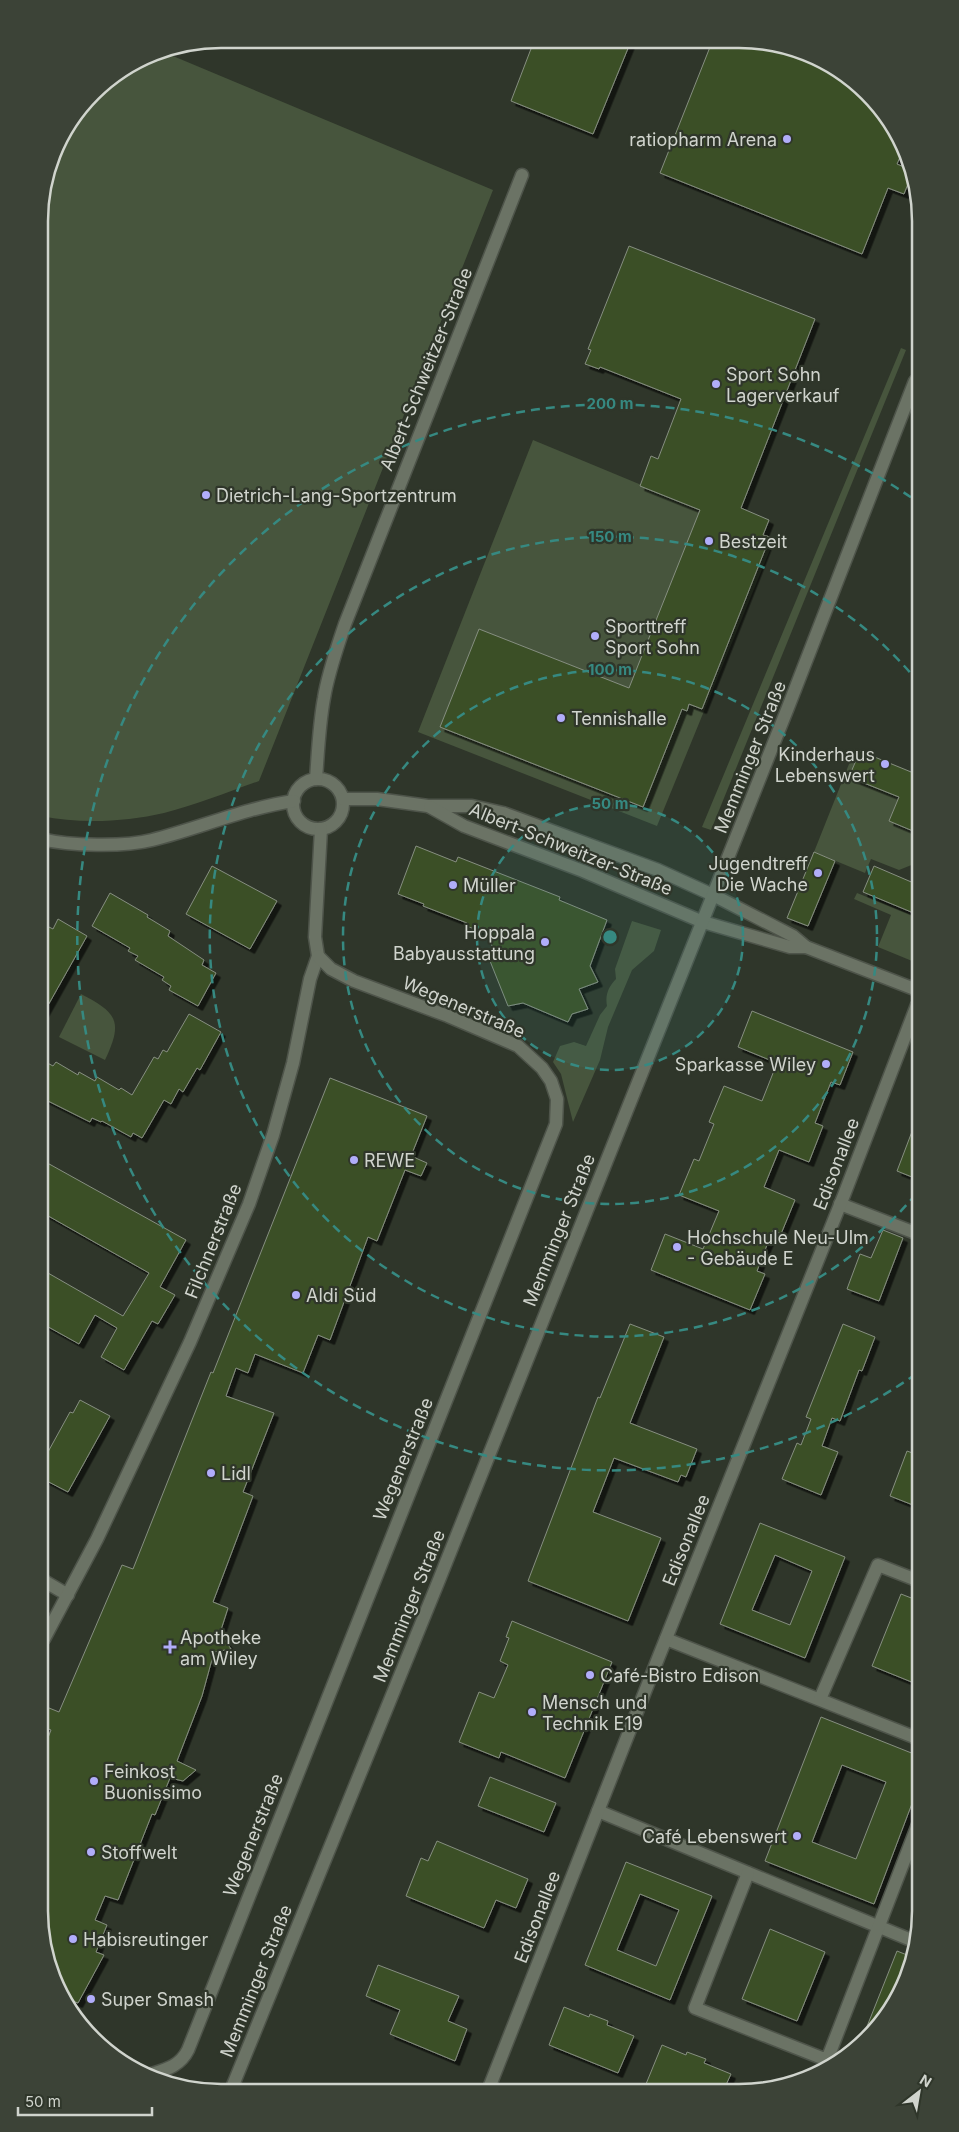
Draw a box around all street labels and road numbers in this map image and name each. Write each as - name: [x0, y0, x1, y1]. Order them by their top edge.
- street label: Albert-Schweitzer-Straße: [376, 264, 476, 474]
- street label: Memminger Straße: [710, 678, 790, 836]
- street label: Albert-Schweitzer-Straße: [466, 799, 676, 899]
- street label: Wegenerstraße: [400, 972, 528, 1042]
- street label: Edisonallee: [809, 1115, 863, 1213]
- street label: Memminger Straße: [519, 1151, 599, 1309]
- street label: Filchnerstraße: [180, 1180, 246, 1302]
- street label: Wegenerstraße: [369, 1395, 437, 1523]
- street label: Edisonallee: [658, 1491, 714, 1589]
- street label: Memminger Straße: [369, 1527, 449, 1685]
- street label: Wegenerstraße: [219, 1771, 287, 1899]
- street label: Edisonallee: [510, 1868, 564, 1966]
- street label: Memminger Straße: [216, 1902, 296, 2060]

